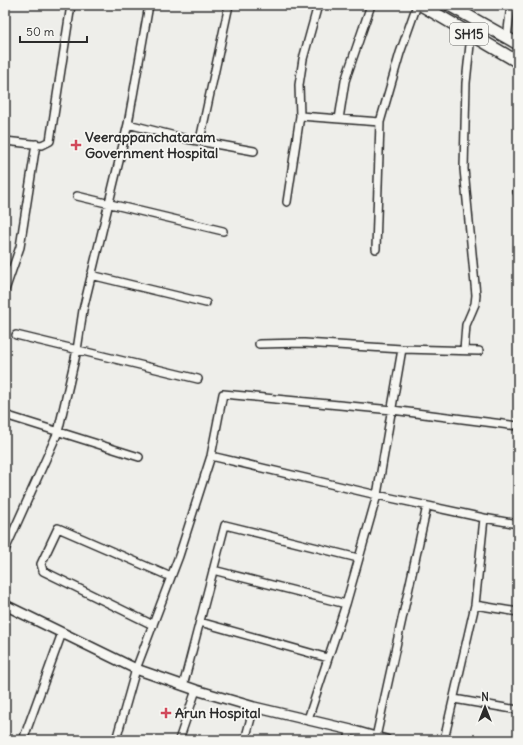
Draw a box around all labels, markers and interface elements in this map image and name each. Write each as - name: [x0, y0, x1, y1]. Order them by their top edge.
- scale bar: [20, 18, 87, 44]
- road number: SH15: [450, 23, 488, 45]
- text: 50 m: [26, 24, 55, 39]
- place label: Veerappanchataram Government Hospital: [85, 128, 218, 162]
- marker: Veerappanchataram Government Hospital: [70, 139, 82, 151]
- north arrow: [465, 687, 505, 727]
- text: N: [481, 690, 489, 704]
- place label: Arun Hospital: [175, 704, 261, 722]
- marker: Arun Hospital: [160, 707, 172, 719]

